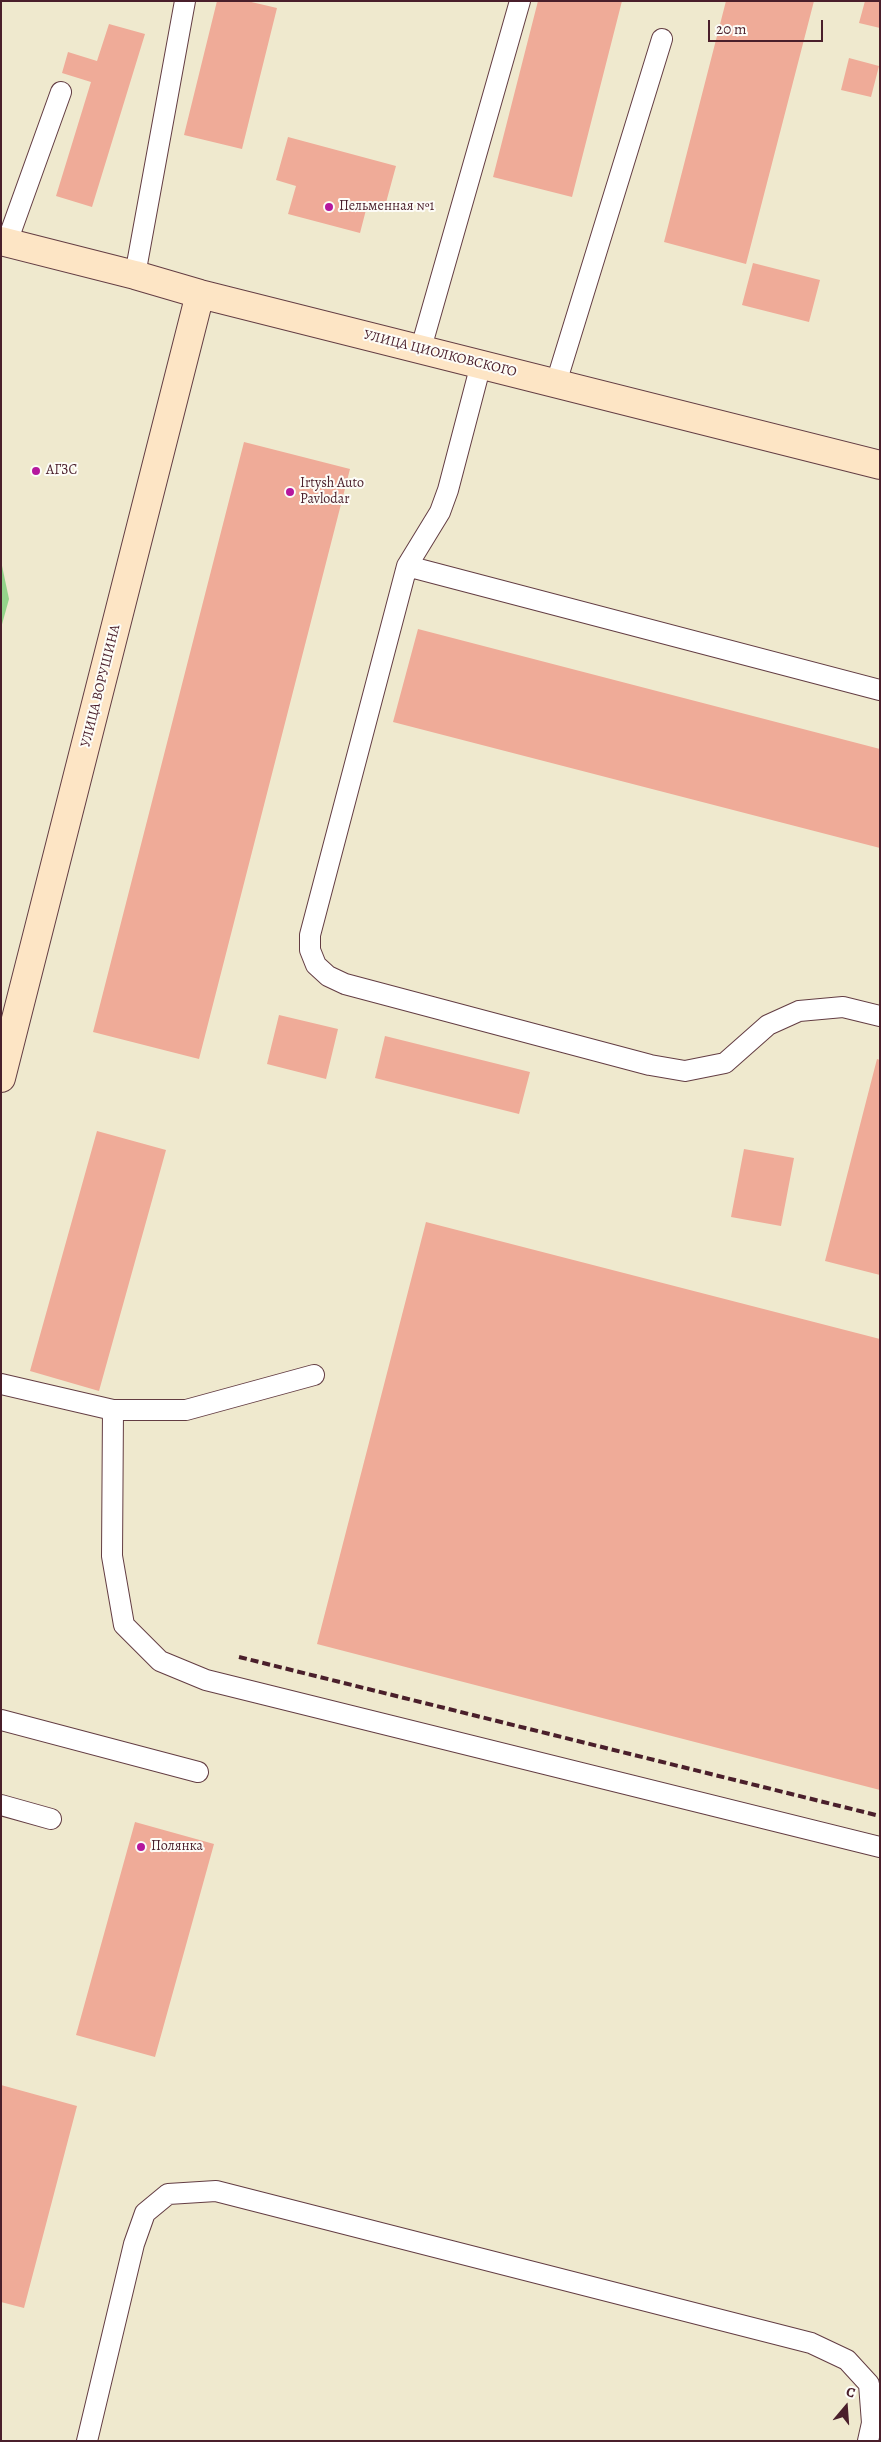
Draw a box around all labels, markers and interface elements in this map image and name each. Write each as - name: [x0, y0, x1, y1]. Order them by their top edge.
- scale bar: [711, 10, 826, 42]
- text: 20 m: [716, 19, 747, 39]
- place label: Пельменная №1: [339, 199, 434, 215]
- marker: Пельменная №1: [323, 201, 335, 213]
- street label: УЛИЦА ЦИОЛКОВСКОГО: [362, 327, 518, 381]
- place label: АГЗС: [46, 463, 77, 479]
- marker: АГЗС: [30, 465, 42, 477]
- place label: Irtysh Auto Pavlodar: [300, 476, 364, 508]
- marker: Irtysh Auto Pavlodar: [284, 486, 296, 498]
- street label: УЛИЦА ВОРУШИНА: [78, 623, 124, 749]
- place label: Полянка: [151, 1839, 203, 1855]
- marker: Полянка: [135, 1841, 147, 1853]
- north arrow: [821, 2382, 871, 2432]
- text: С: [844, 2382, 858, 2403]

